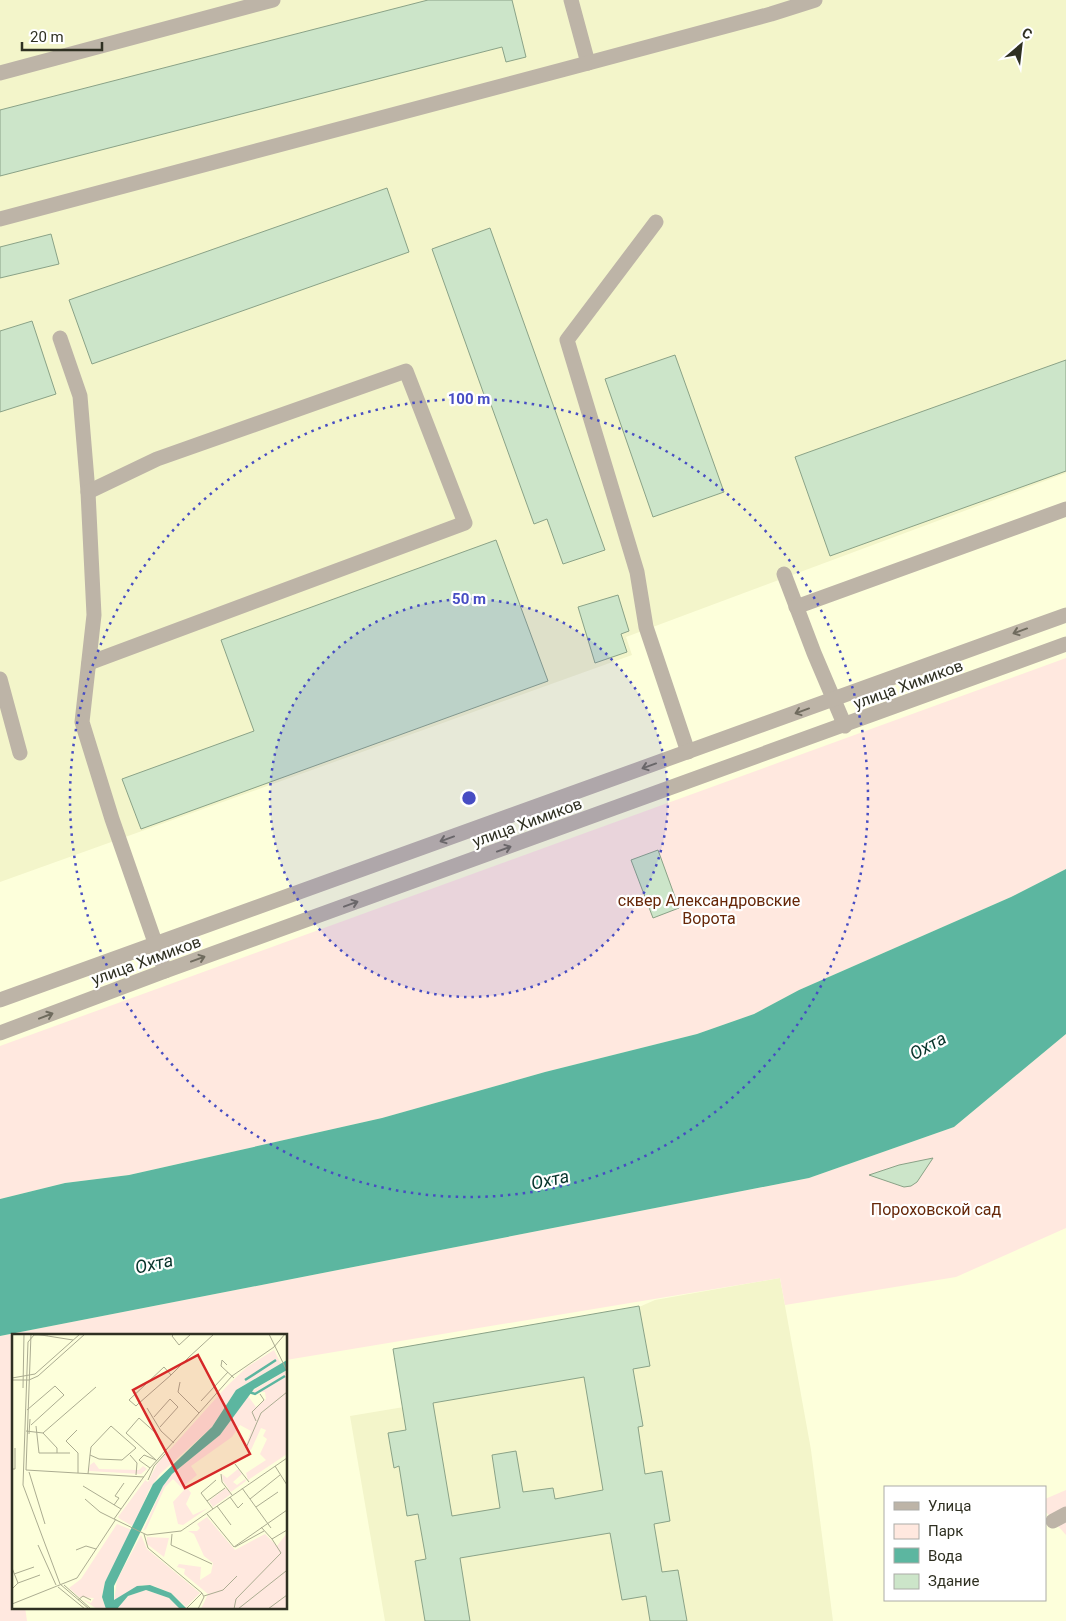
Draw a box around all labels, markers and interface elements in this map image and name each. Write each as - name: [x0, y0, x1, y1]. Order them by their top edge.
- scale bar: [22, 20, 102, 52]
- north arrow: [996, 20, 1046, 70]
- text: С: [1019, 24, 1035, 43]
- text: 20 m: [30, 28, 64, 46]
- text: 100 m: [448, 390, 490, 408]
- text: 50 m: [452, 590, 486, 608]
- one-way arrow: [1013, 627, 1028, 636]
- street label: улица Химиков: [851, 656, 965, 713]
- one-way arrow: [794, 707, 810, 716]
- one-way arrow: [642, 762, 657, 771]
- centre of rings: [460, 789, 478, 807]
- street label: улица Химиков: [470, 794, 584, 851]
- one-way arrow: [439, 835, 455, 844]
- one-way arrow: [495, 844, 511, 853]
- park label: сквер Александровские Ворота: [618, 891, 800, 928]
- one-way arrow: [343, 899, 358, 908]
- street label: улица Химиков: [89, 932, 203, 989]
- one-way arrow: [190, 954, 205, 963]
- one-way arrow: [37, 1011, 53, 1020]
- water label: Охта: [906, 1027, 950, 1064]
- water label: Охта: [529, 1165, 571, 1194]
- park label: Пороховской сад: [871, 1200, 1002, 1219]
- water label: Охта: [133, 1249, 175, 1278]
- inset map: [12, 1334, 288, 1608]
- legend: [884, 1486, 1046, 1601]
- text: Улица: [928, 1497, 971, 1515]
- text: Парк: [928, 1522, 963, 1540]
- text: Вода: [928, 1547, 963, 1565]
- text: Здание: [928, 1572, 979, 1590]

